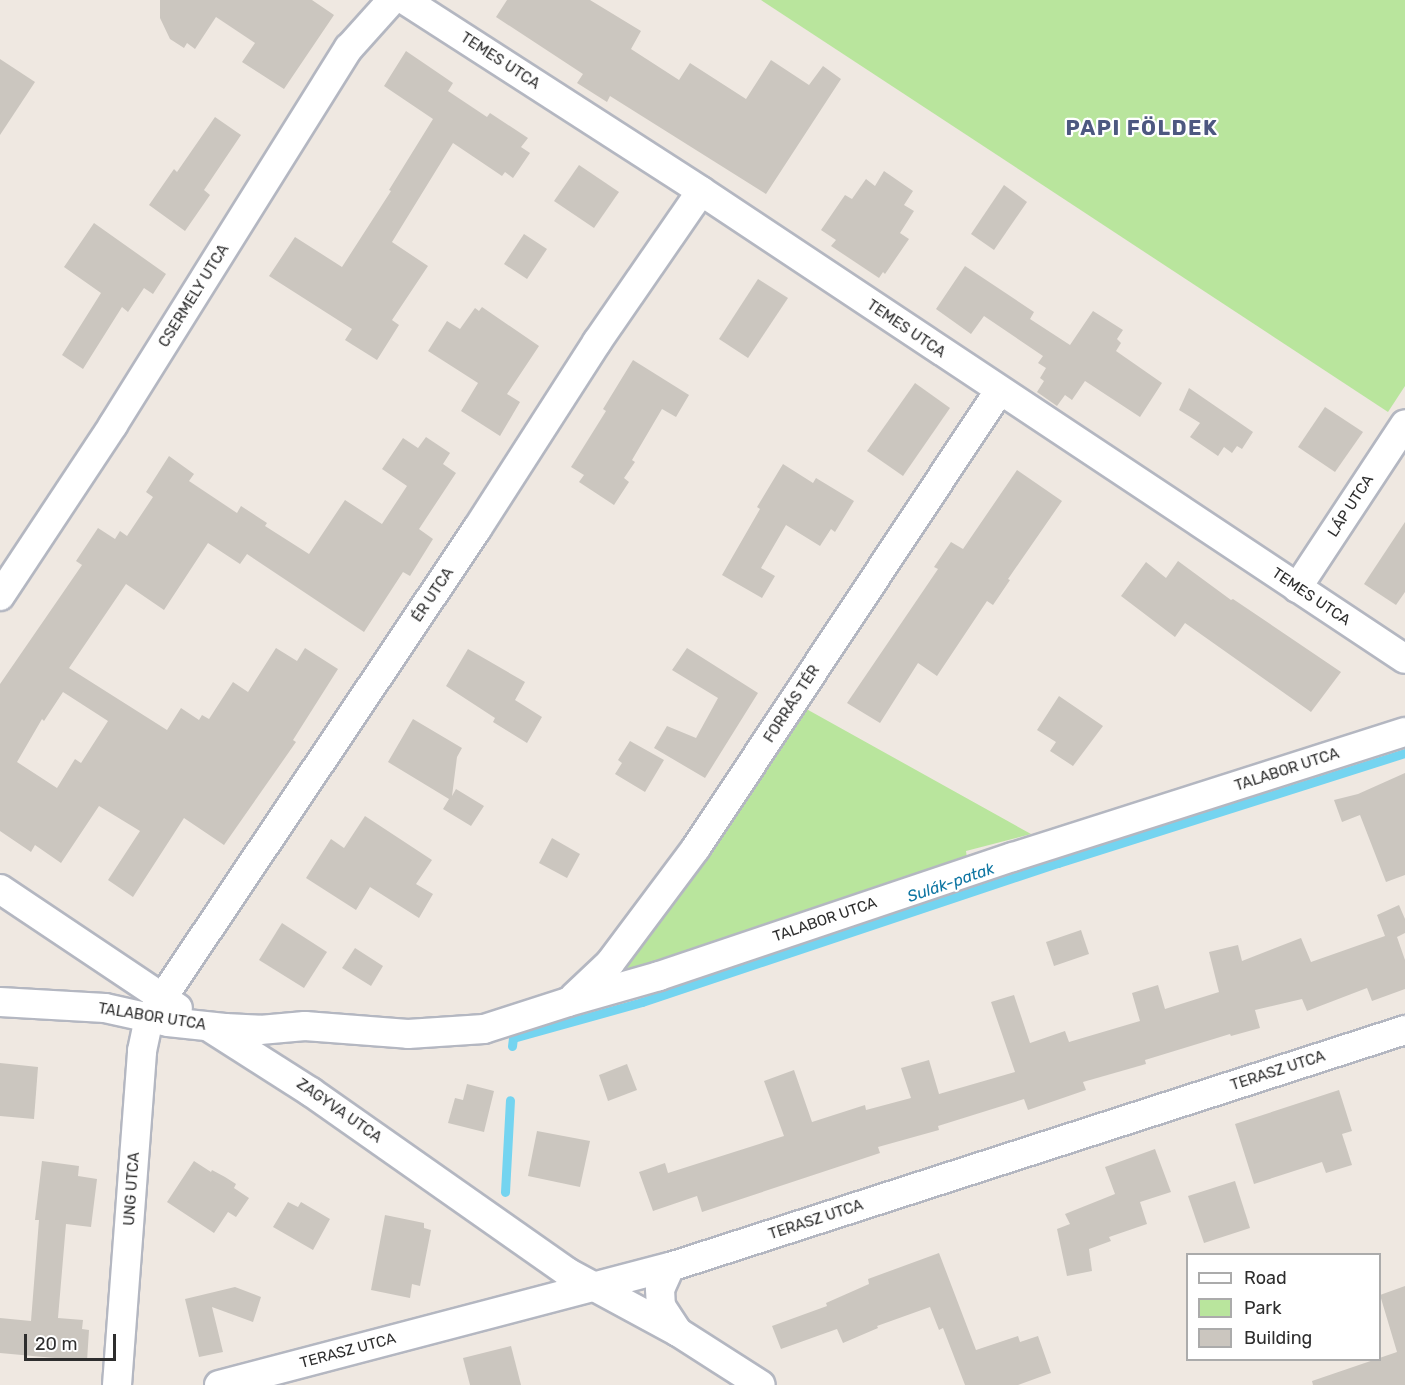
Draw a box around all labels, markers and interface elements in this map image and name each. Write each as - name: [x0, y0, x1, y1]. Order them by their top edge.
- street label: TEMES UTCA: [457, 29, 543, 93]
- district label: PAPI FÖLDEK: [1066, 115, 1218, 141]
- street label: CSERMELY UTCA: [155, 241, 233, 351]
- street label: TEMES UTCA: [863, 296, 949, 362]
- street label: LÁP UTCA: [1324, 471, 1378, 541]
- street label: ÉR UTCA: [408, 564, 458, 626]
- street label: TEMES UTCA: [1268, 564, 1354, 630]
- street label: FORRÁS TÉR: [760, 662, 824, 746]
- street label: TALABOR UTCA: [1233, 745, 1341, 795]
- water label: Sulák-patak: [905, 859, 997, 907]
- street label: TALABOR UTCA: [771, 894, 879, 946]
- street label: TALABOR UTCA: [97, 1000, 207, 1034]
- street label: TERASZ UTCA: [1228, 1047, 1328, 1095]
- street label: ZAGYVA UTCA: [293, 1075, 385, 1147]
- street label: UNG UTCA: [120, 1152, 144, 1226]
- street label: TERASZ UTCA: [766, 1196, 866, 1244]
- legend: [1186, 1253, 1381, 1361]
- text: Road: [1244, 1267, 1287, 1289]
- text: Park: [1244, 1297, 1281, 1319]
- scale bar: [27, 1322, 118, 1360]
- text: Building: [1244, 1327, 1312, 1349]
- street label: TERASZ UTCA: [298, 1330, 398, 1372]
- text: 20 m: [35, 1333, 77, 1355]

